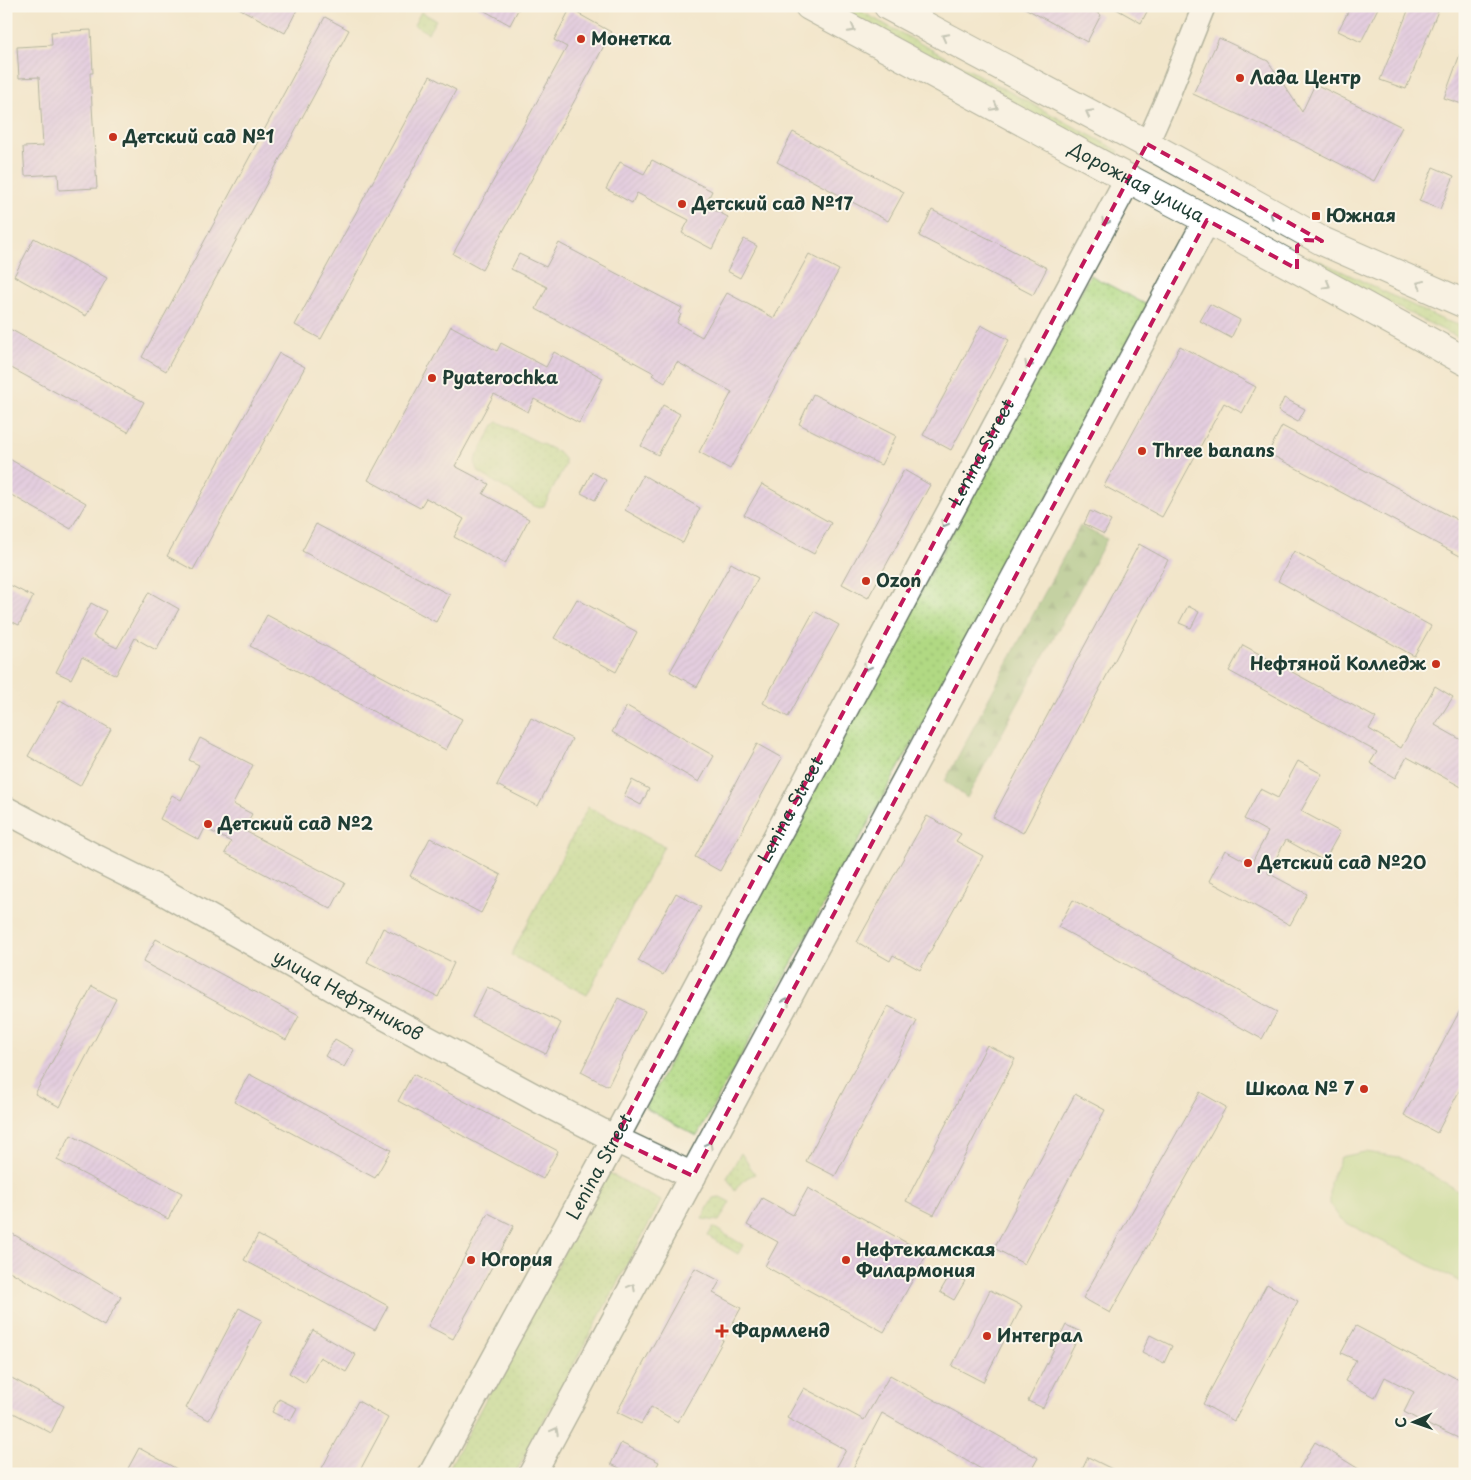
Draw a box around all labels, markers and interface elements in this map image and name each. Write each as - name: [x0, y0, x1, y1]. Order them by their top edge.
- one-way arrow: [847, 23, 856, 33]
- place label: Монетка: [591, 24, 672, 51]
- marker: Монетка: [575, 33, 587, 45]
- one-way arrow: [942, 33, 951, 43]
- place label: Лада Центр: [1250, 63, 1361, 90]
- marker: Лада Центр: [1234, 72, 1246, 84]
- one-way arrow: [990, 101, 999, 111]
- one-way arrow: [1085, 109, 1094, 119]
- place label: Детский сад №1: [122, 122, 275, 149]
- marker: Детский сад №1: [107, 131, 119, 143]
- street label: Дорожная улица: [1064, 134, 1210, 229]
- place label: Детский сад №17: [691, 189, 854, 216]
- marker: Детский сад №17: [676, 198, 688, 210]
- place label: Южная: [1326, 201, 1396, 228]
- marker: Южная: [1310, 210, 1322, 222]
- one-way arrow: [1270, 211, 1279, 221]
- one-way arrow: [1101, 216, 1111, 225]
- one-way arrow: [1321, 279, 1330, 289]
- one-way arrow: [1416, 280, 1425, 291]
- one-way arrow: [1024, 360, 1034, 369]
- place label: Pyaterochka: [442, 363, 558, 390]
- marker: Pyaterochka: [426, 372, 438, 384]
- street label: Lenina Street: [941, 394, 1020, 510]
- place label: Three banans: [1152, 436, 1275, 463]
- marker: Three banans: [1136, 445, 1148, 457]
- one-way arrow: [940, 518, 950, 527]
- place label: Ozon: [876, 566, 921, 593]
- marker: Ozon: [860, 575, 872, 587]
- place label: Нефтяной Колледж: [1250, 649, 1426, 676]
- marker: Нефтяной Колледж: [1430, 658, 1442, 670]
- one-way arrow: [863, 662, 873, 671]
- street label: Lenina Street: [750, 751, 829, 867]
- place label: Детский сад №2: [217, 809, 374, 836]
- marker: Детский сад №2: [202, 818, 214, 830]
- place label: Детский сад №20: [1257, 848, 1426, 875]
- marker: Детский сад №20: [1242, 857, 1254, 869]
- street label: улица Нефтяников: [269, 942, 428, 1046]
- one-way arrow: [780, 998, 790, 1007]
- place label: Школа № 7: [1245, 1074, 1355, 1101]
- marker: Школа № 7: [1358, 1083, 1370, 1095]
- street label: Lenina Street: [558, 1108, 638, 1224]
- one-way arrow: [703, 1141, 713, 1150]
- place label: Нефтекамская Филармония: [856, 1235, 996, 1283]
- place label: Югория: [481, 1245, 553, 1272]
- marker: Югория: [465, 1254, 477, 1266]
- marker: Нефтекамская Филармония: [840, 1254, 852, 1266]
- one-way arrow: [626, 1284, 636, 1293]
- place label: Фармленд: [732, 1316, 830, 1343]
- place label: Интеграл: [997, 1321, 1083, 1348]
- marker: Фармленд: [716, 1325, 728, 1337]
- marker: Интеграл: [981, 1330, 993, 1342]
- north arrow: [1388, 1398, 1438, 1448]
- text: С: [1390, 1417, 1411, 1428]
- one-way arrow: [549, 1427, 559, 1436]

